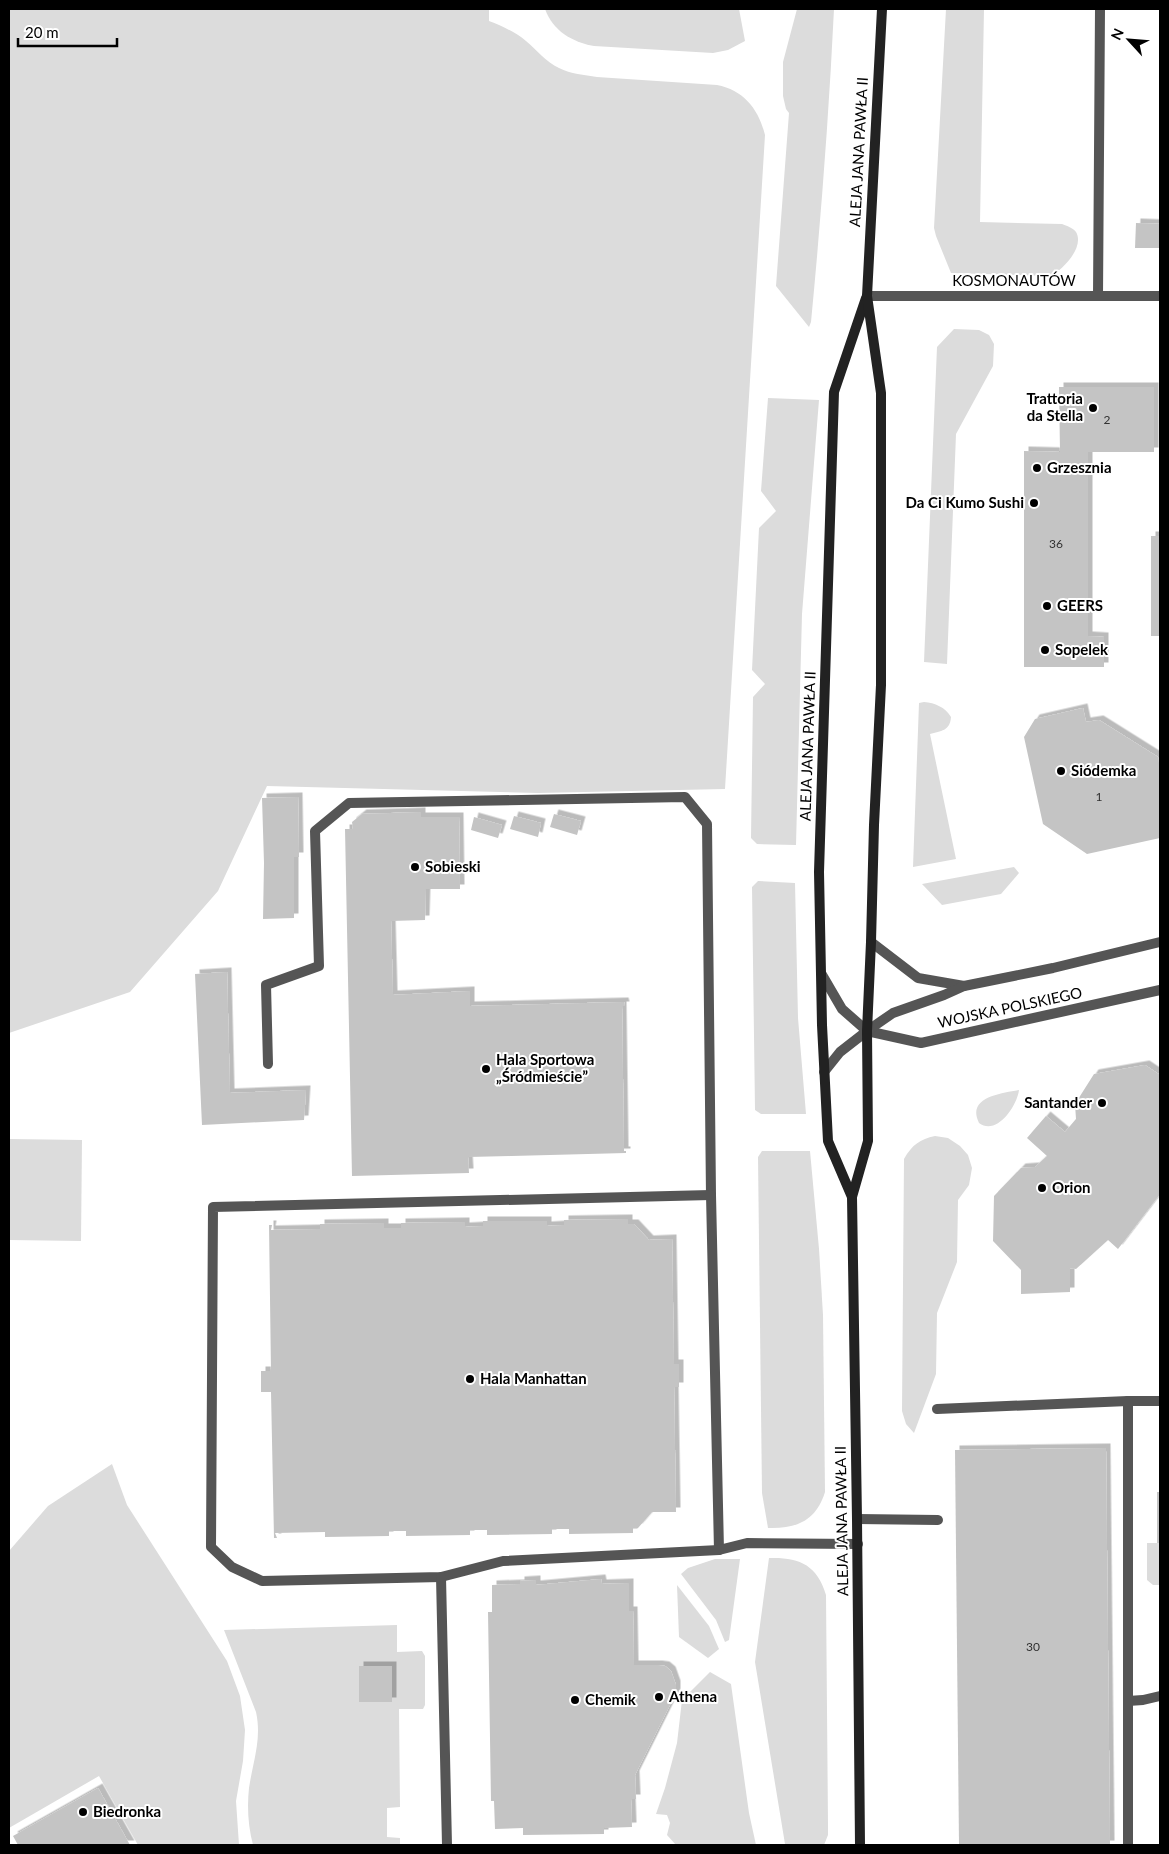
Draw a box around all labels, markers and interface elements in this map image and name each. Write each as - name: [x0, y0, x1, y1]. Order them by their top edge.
- scale bar: [18, 15, 116, 47]
- north arrow: [1104, 15, 1154, 65]
- text: 20 m: [25, 23, 59, 41]
- text: N: [1107, 26, 1127, 43]
- street label: ALEJA JANA PAWŁA II: [845, 77, 871, 227]
- street label: KOSMONAUTÓW: [952, 271, 1076, 289]
- place label: Trattoria da Stella: [1026, 389, 1083, 424]
- marker: Trattoria da Stella: [1087, 402, 1099, 414]
- house number: 2: [1104, 412, 1111, 427]
- place label: Grzesznia: [1047, 458, 1112, 476]
- marker: Grzesznia: [1031, 462, 1043, 474]
- place label: Da Ci Kumo Sushi: [906, 493, 1024, 511]
- marker: Da Ci Kumo Sushi: [1028, 497, 1040, 509]
- house number: 36: [1049, 536, 1063, 551]
- place label: GEERS: [1057, 596, 1103, 614]
- marker: GEERS: [1041, 600, 1053, 612]
- place label: Sopelek: [1055, 640, 1109, 658]
- marker: Sopelek: [1039, 644, 1051, 656]
- street label: ALEJA JANA PAWŁA II: [795, 671, 819, 821]
- place label: Siódemka: [1071, 761, 1136, 779]
- marker: Siódemka: [1055, 765, 1067, 777]
- house number: 1: [1096, 789, 1103, 804]
- place label: Sobieski: [425, 857, 481, 875]
- marker: Sobieski: [409, 861, 421, 873]
- street label: WOJSKA POLSKIEGO: [936, 983, 1084, 1031]
- place label: Hala Sportowa „Śródmieście”: [496, 1050, 594, 1085]
- marker: Hala Sportowa „Śródmieście”: [480, 1063, 492, 1075]
- place label: Santander: [1024, 1093, 1092, 1111]
- marker: Santander: [1096, 1097, 1108, 1109]
- place label: Orion: [1052, 1178, 1090, 1196]
- marker: Orion: [1036, 1182, 1048, 1194]
- place label: Hala Manhattan: [480, 1369, 587, 1387]
- marker: Hala Manhattan: [464, 1373, 476, 1385]
- street label: ALEJA JANA PAWŁA II: [831, 1446, 851, 1596]
- house number: 30: [1026, 1639, 1040, 1654]
- place label: Athena: [668, 1687, 717, 1705]
- place label: Chemik: [585, 1690, 637, 1708]
- marker: Athena: [653, 1691, 665, 1703]
- marker: Chemik: [569, 1694, 581, 1706]
- place label: Biedronka: [93, 1802, 161, 1820]
- marker: Biedronka: [77, 1806, 89, 1818]

